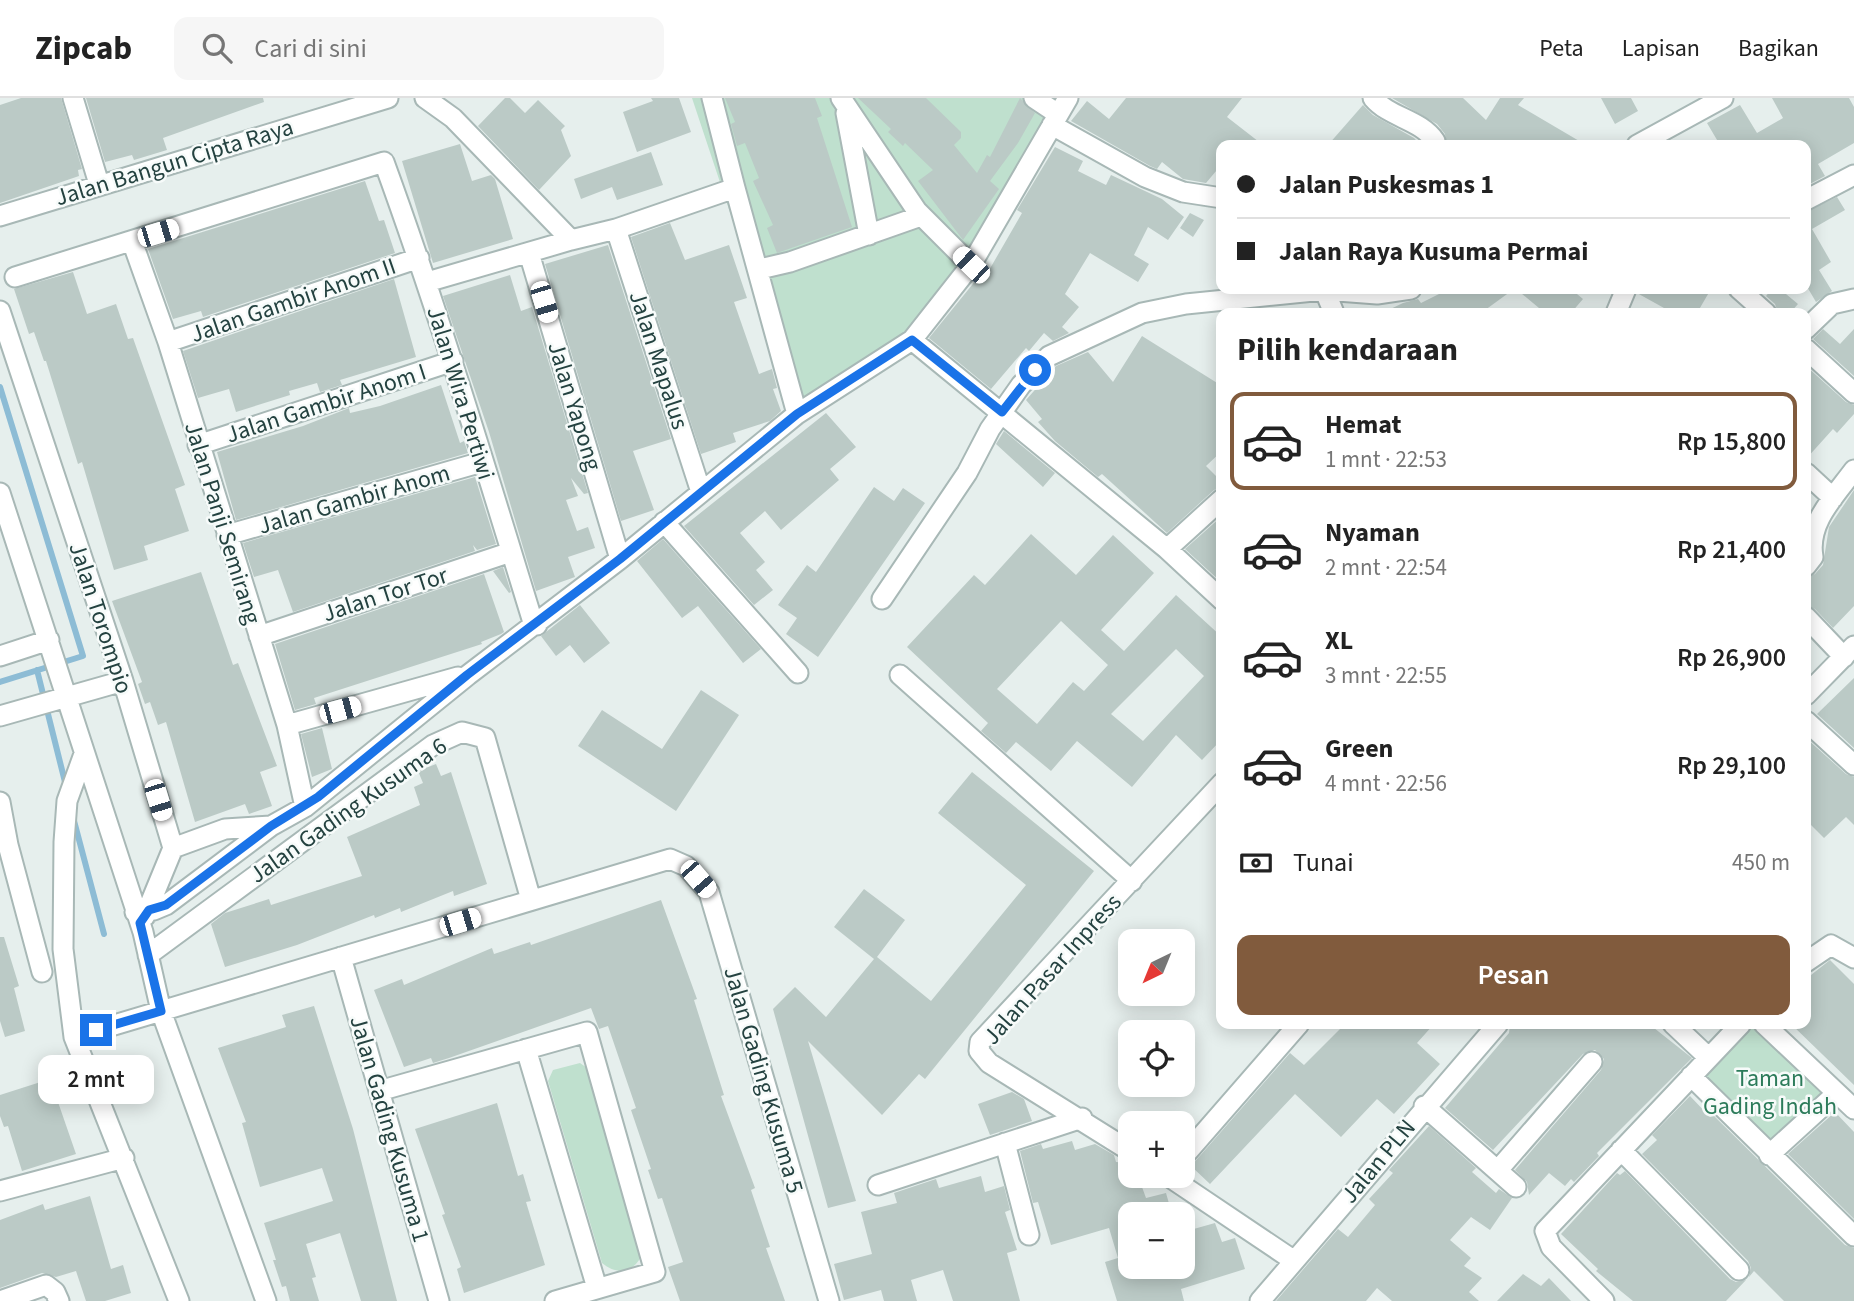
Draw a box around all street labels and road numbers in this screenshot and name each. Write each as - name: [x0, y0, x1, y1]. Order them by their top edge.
- street label: Jalan Bangun Cipta Raya: [51, 110, 298, 215]
- street label: Jalan Gambir Anom II: [186, 249, 401, 352]
- street label: Jalan Mapalus: [620, 286, 697, 434]
- street label: Jalan Wira Pertiwi: [418, 302, 504, 484]
- street label: Jalan Yapong: [538, 337, 611, 475]
- street label: Jalan Gambir Anom I: [221, 355, 431, 452]
- street label: Jalan Panji Semirang: [175, 418, 270, 629]
- street label: Jalan Gambir Anom: [254, 455, 454, 544]
- street label: Jalan Torompio: [60, 538, 141, 698]
- street label: Jalan Tor Tor: [318, 558, 453, 631]
- street label: Jalan Gading Kusuma 6: [242, 729, 454, 892]
- street label: Jalan Pasar Inpress: [975, 886, 1130, 1053]
- street label: Jalan Gading Kusuma 5: [714, 963, 813, 1198]
- street label: Jalan Gading Kusuma 1: [340, 1012, 439, 1247]
- street label: Jalan PLN: [1333, 1112, 1424, 1211]

